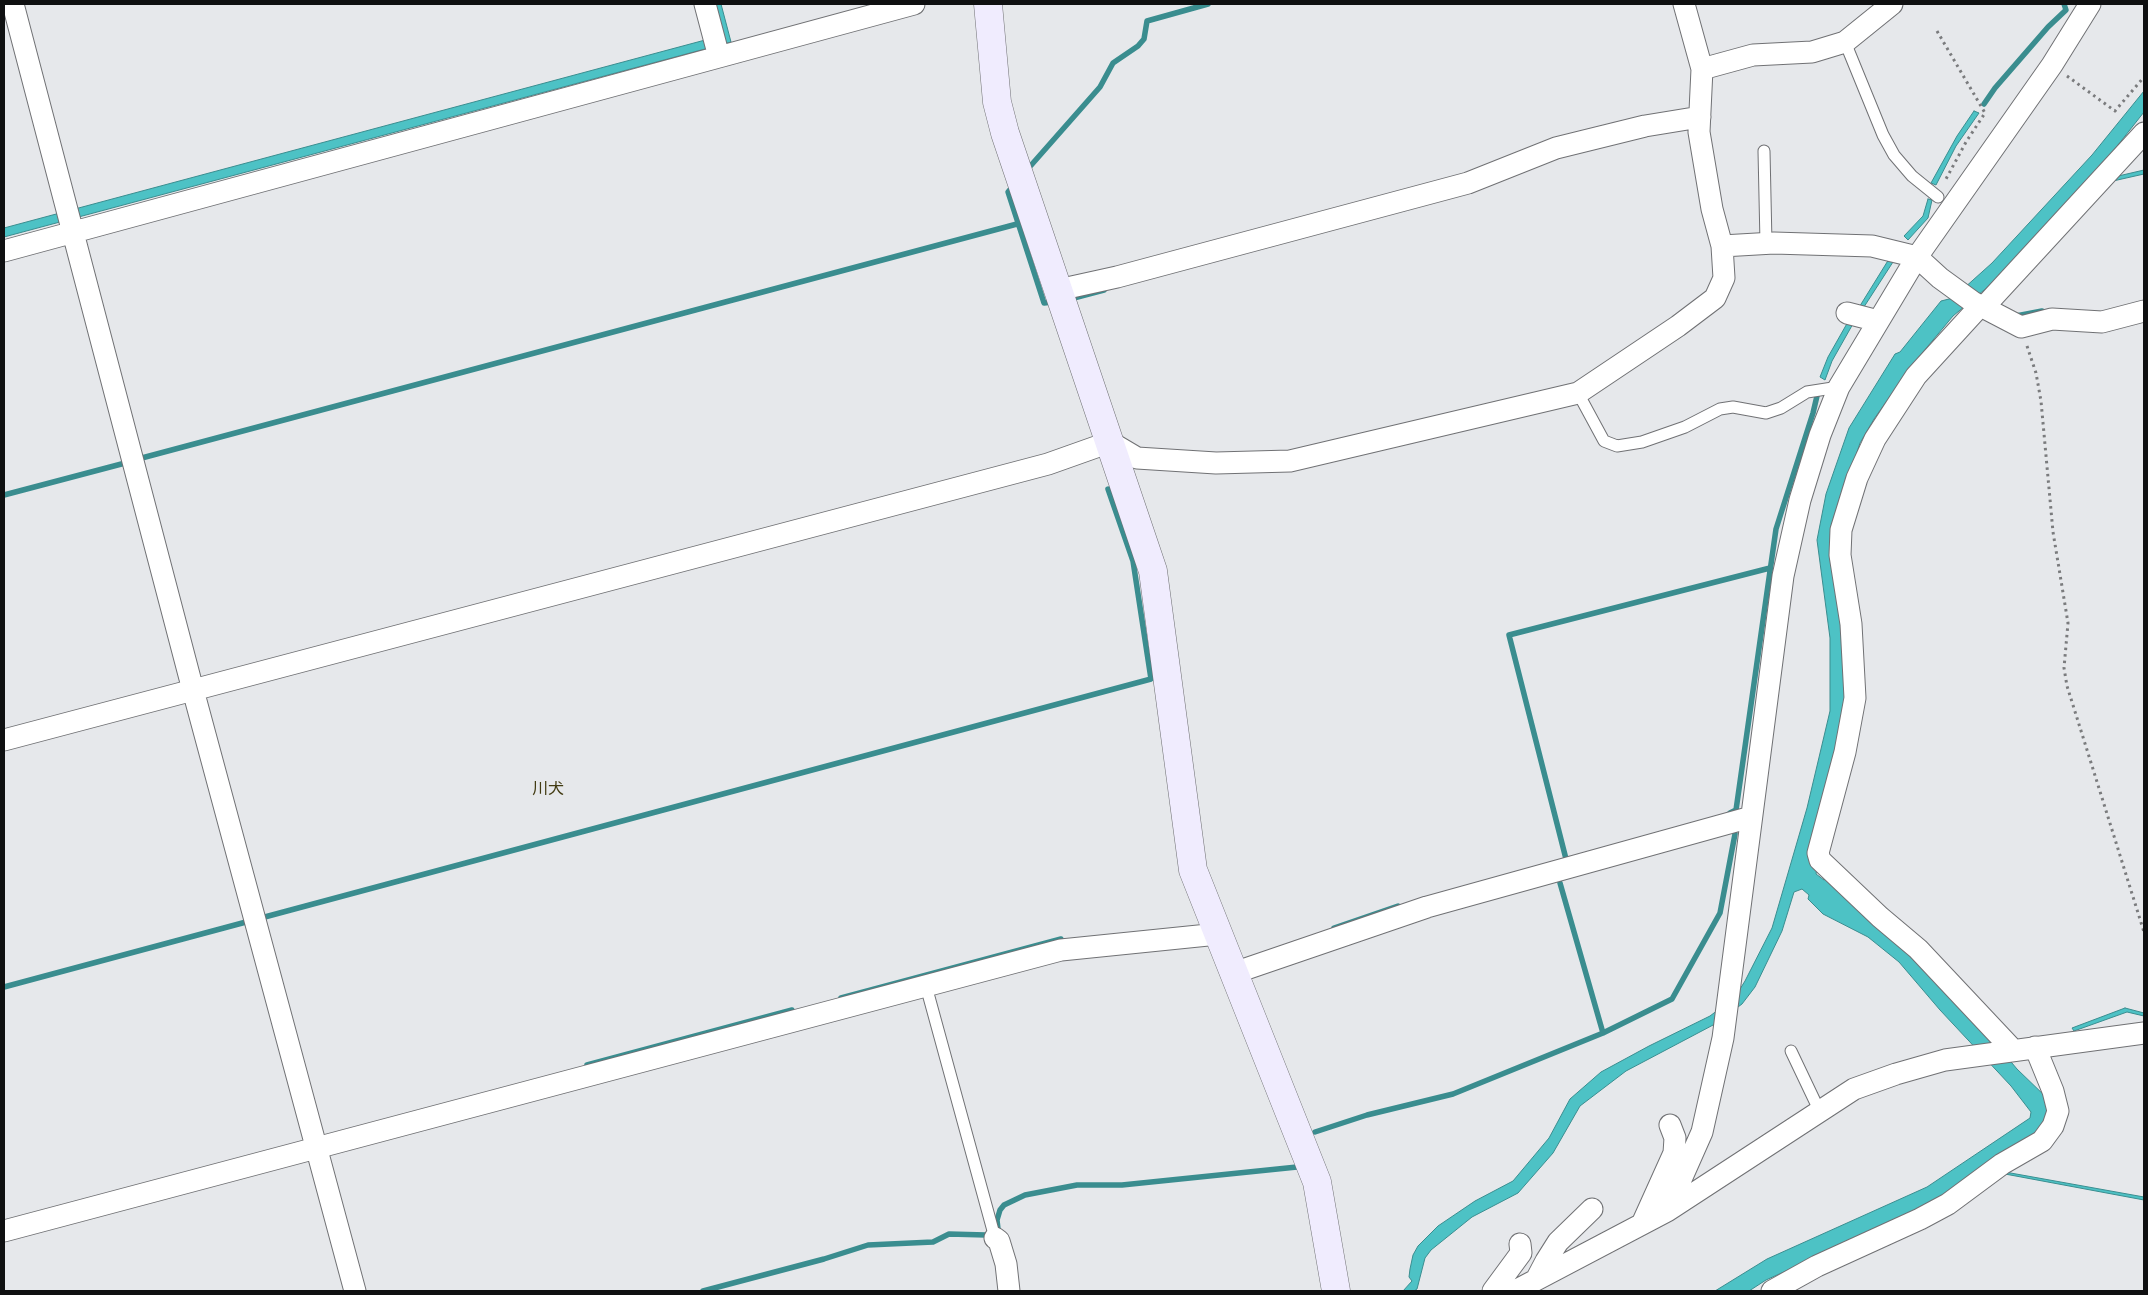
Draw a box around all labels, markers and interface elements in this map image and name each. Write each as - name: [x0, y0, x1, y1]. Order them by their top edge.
- district label: 川犬: [532, 779, 564, 799]

